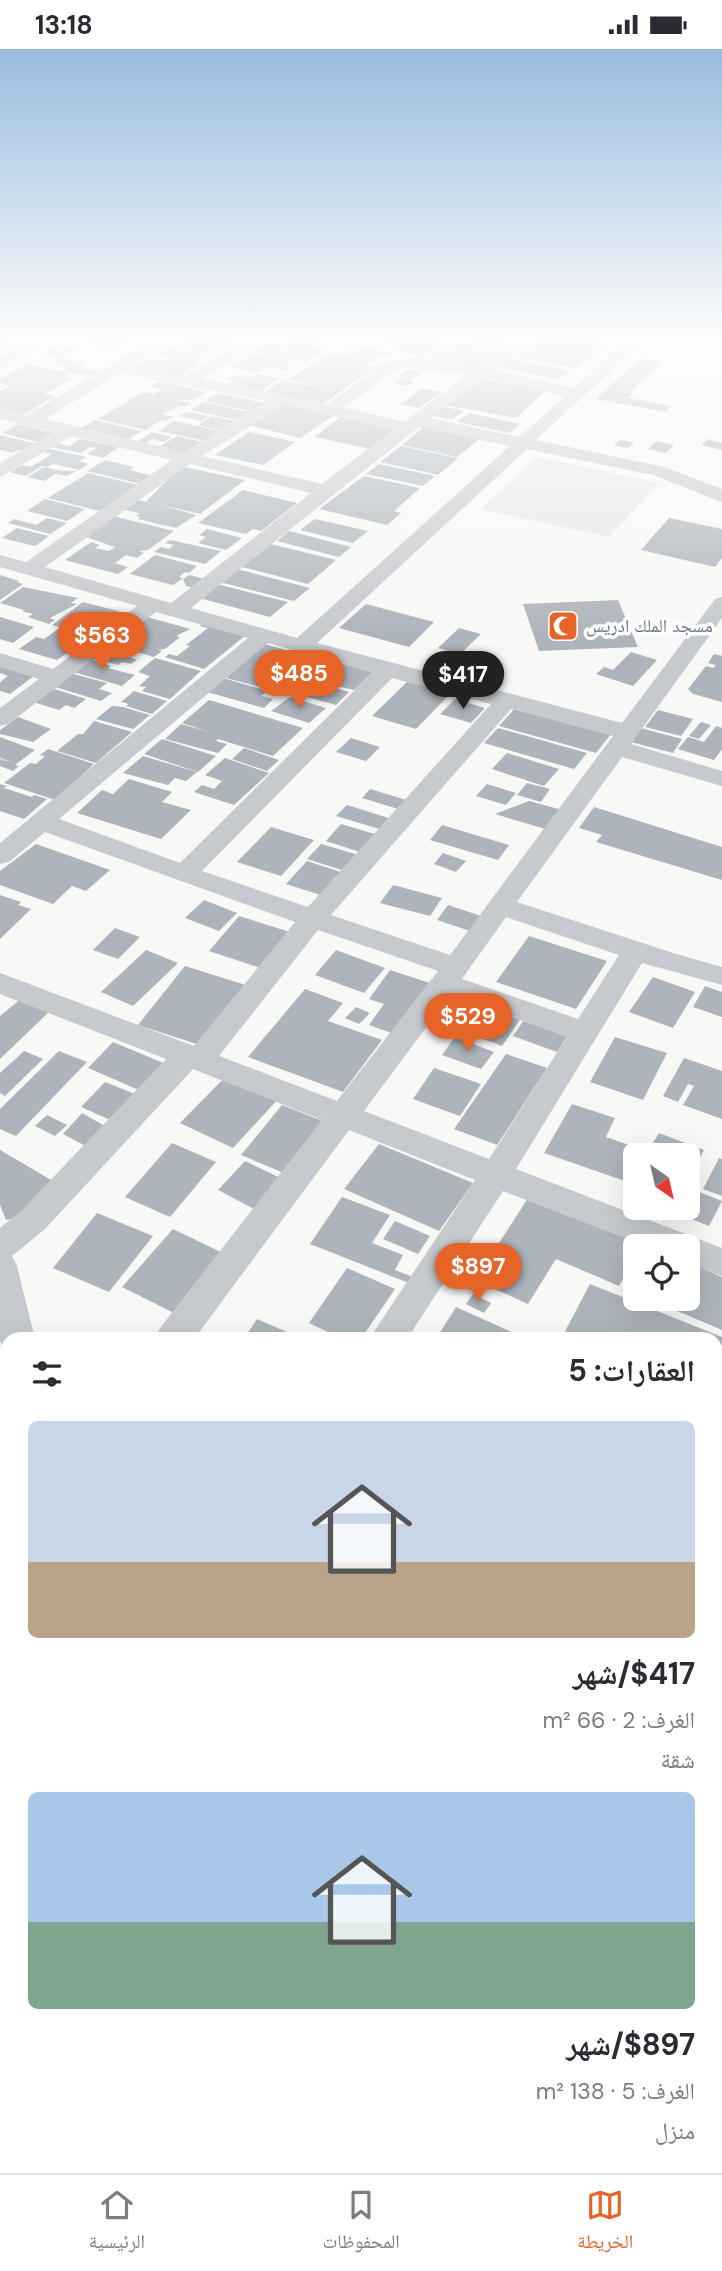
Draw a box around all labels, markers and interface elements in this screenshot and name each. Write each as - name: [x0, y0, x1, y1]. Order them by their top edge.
- text: 13:18: [35, 8, 93, 42]
- mosque icon: مسجد الملك ادريس: [546, 609, 580, 643]
- pin: $563: [61, 613, 143, 672]
- place label: مسجد الملك ادريس: [586, 614, 713, 638]
- text: $563: [74, 620, 130, 650]
- pin: $485: [258, 651, 340, 710]
- pin: $417: [422, 651, 504, 711]
- text: $485: [270, 658, 328, 688]
- text: $417: [438, 659, 488, 689]
- pin: $529: [427, 993, 509, 1053]
- text: $529: [440, 1001, 496, 1031]
- north arrow: [623, 1143, 700, 1220]
- map controls: [623, 1143, 700, 1311]
- button: locate: [623, 1234, 700, 1311]
- pin: $897: [437, 1243, 519, 1303]
- text: $897: [451, 1251, 505, 1281]
- text: العقارات: 5: [568, 1351, 695, 1390]
- icon: filters: [28, 1355, 66, 1393]
- icon: home: [299, 1466, 425, 1592]
- text: $417/شهر: [573, 1654, 695, 1693]
- text: الغرف: 2 · 66 m²: [542, 1705, 695, 1735]
- text: شقة: [661, 1745, 695, 1775]
- icon: home: [299, 1837, 425, 1963]
- text: $897/شهر: [566, 2025, 695, 2064]
- text: الغرف: 5 · 138 m²: [536, 2076, 695, 2106]
- text: منزل: [655, 2116, 695, 2146]
- tab: الرئيسية: [89, 2186, 145, 2260]
- tab: المحفوظات: [323, 2186, 400, 2260]
- tab: الخريطة: [577, 2186, 633, 2260]

